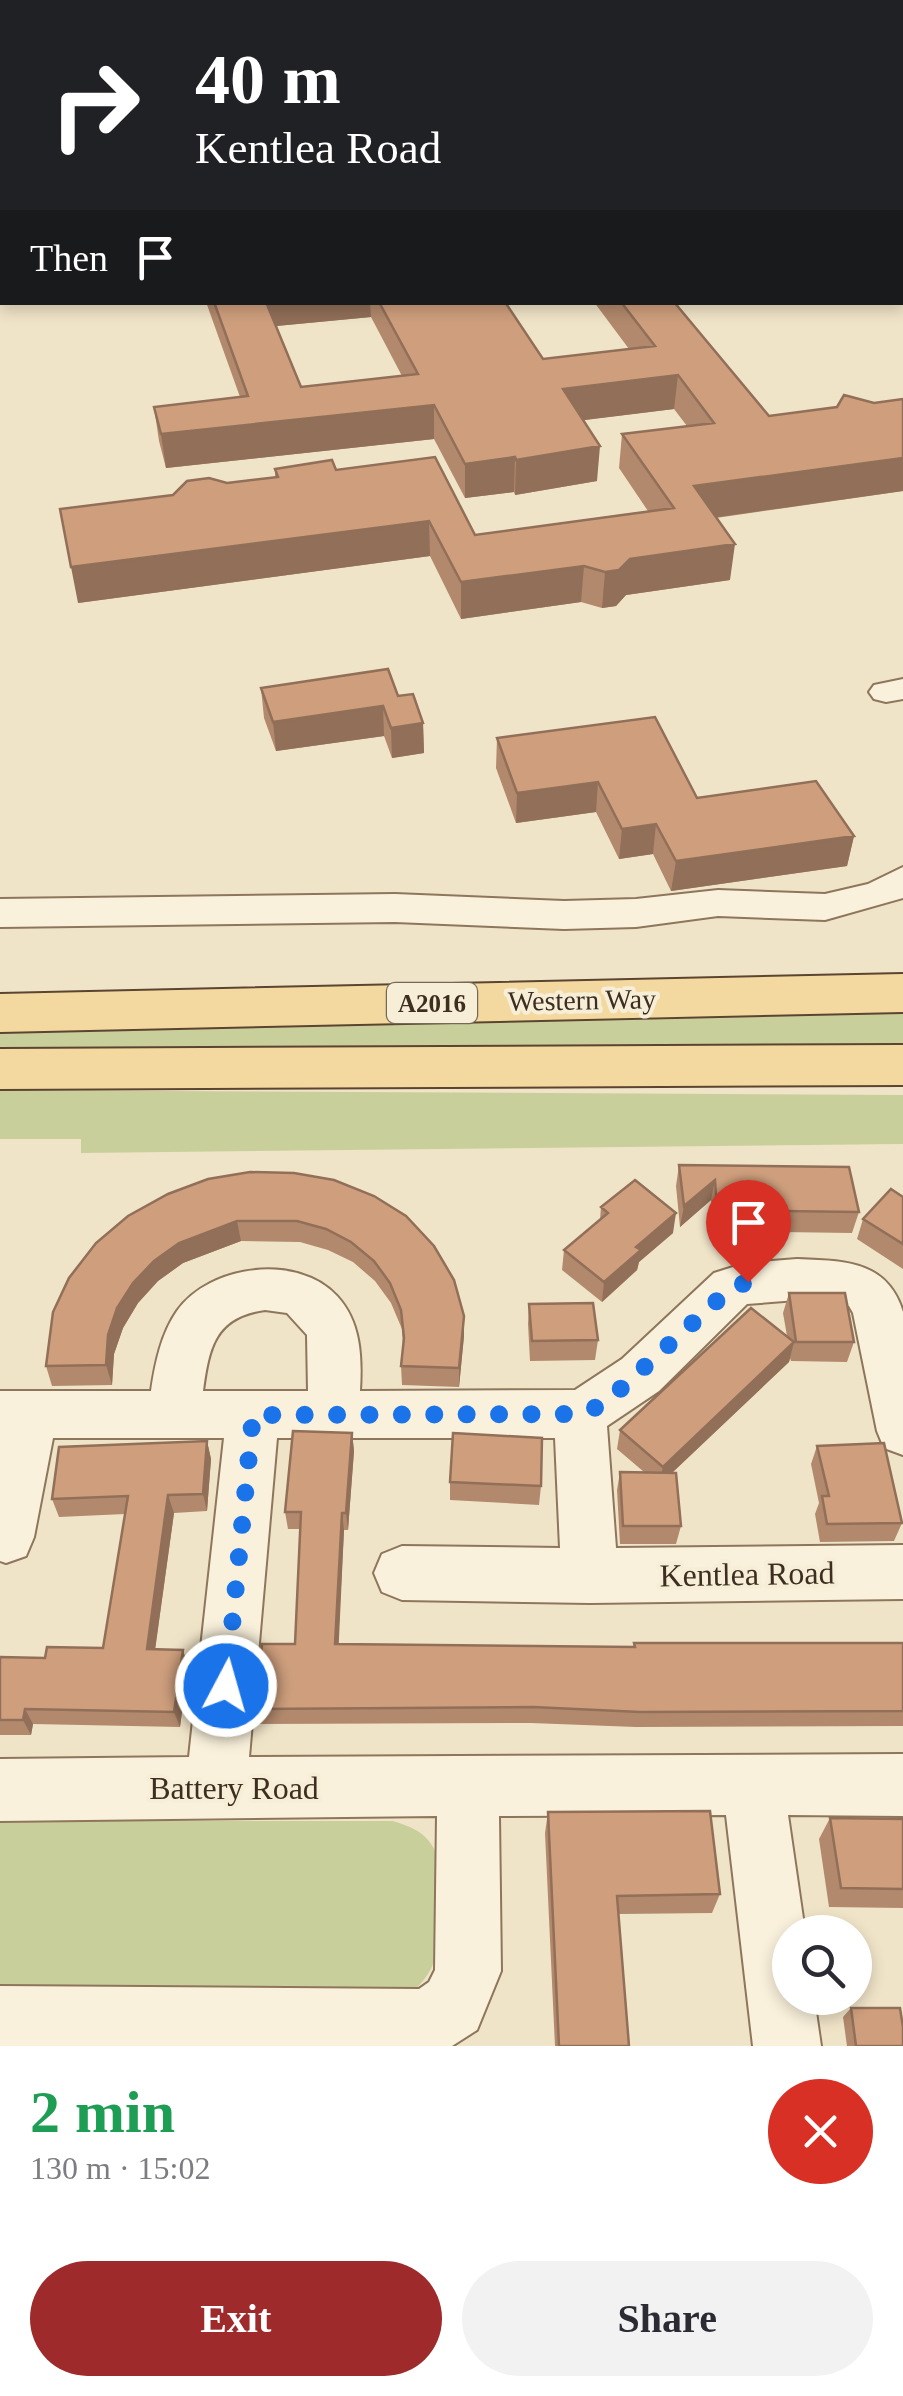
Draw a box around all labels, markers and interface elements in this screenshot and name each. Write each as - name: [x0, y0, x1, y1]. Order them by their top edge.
- icon: right: [30, 40, 160, 170]
- text: 40 m: [195, 41, 341, 118]
- text: Kentlea Road: [195, 123, 441, 173]
- icon: arrive: [128, 230, 183, 285]
- text: Then: [30, 237, 108, 279]
- road number: A2016: [387, 983, 477, 1023]
- street label: Western Way: [508, 983, 656, 1017]
- pin: [706, 1180, 791, 1283]
- icon: arrive: [721, 1195, 776, 1250]
- street label: Kentlea Road: [659, 1554, 835, 1594]
- position arrow: [174, 1634, 278, 1738]
- street label: Battery Road: [149, 1770, 319, 1806]
- map controls: [772, 1915, 872, 2015]
- button: search: [772, 1915, 872, 2015]
- text: 2 min: [30, 2079, 175, 2145]
- button: close: [768, 2079, 873, 2184]
- text: 130 m · 15:02: [30, 2150, 210, 2186]
- button: Exit: [30, 2261, 442, 2376]
- button: Share: [462, 2261, 873, 2376]

